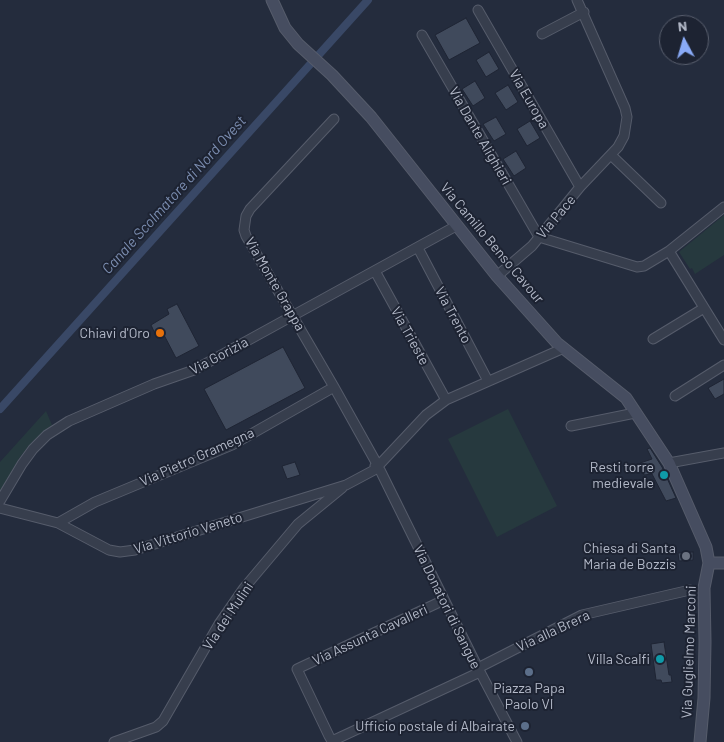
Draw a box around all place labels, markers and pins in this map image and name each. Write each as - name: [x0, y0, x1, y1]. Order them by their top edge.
- place label: Chiavi d'Oro: [79, 325, 150, 341]
- marker: Chiavi d'Oro: [154, 327, 166, 339]
- place label: Resti torre medievale: [590, 459, 654, 492]
- marker: Resti torre medievale: [658, 469, 670, 481]
- place label: Chiesa di Santa Maria de Bozzis: [583, 540, 676, 572]
- marker: Chiesa di Santa Maria de Bozzis: [680, 550, 692, 562]
- place label: Villa Scalfi: [587, 651, 650, 667]
- marker: Villa Scalfi: [654, 653, 666, 665]
- marker: Piazza Papa Paolo VI: [523, 666, 535, 678]
- place label: Piazza Papa Paolo VI: [493, 680, 565, 712]
- place label: Ufficio postale di Albairate: [355, 718, 515, 734]
- marker: Ufficio postale di Albairate: [519, 720, 531, 732]

